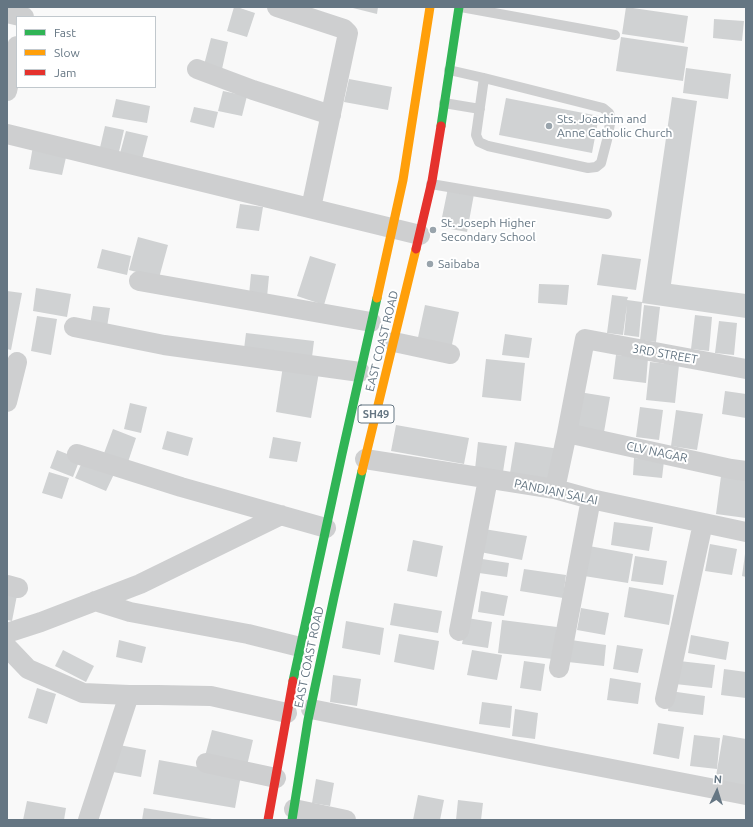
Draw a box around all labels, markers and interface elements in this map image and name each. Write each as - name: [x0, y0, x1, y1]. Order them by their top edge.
- legend: [16, 16, 156, 88]
- text: Fast: [54, 26, 76, 39]
- text: Slow: [54, 46, 80, 59]
- text: Jam: [54, 66, 76, 79]
- place label: Sts. Joachim and Anne Catholic Church: [557, 112, 672, 140]
- marker: Sts. Joachim and Anne Catholic Church: [544, 121, 554, 131]
- place label: St. Joseph Higher Secondary School: [441, 216, 536, 244]
- marker: St. Joseph Higher Secondary School: [428, 225, 438, 235]
- place label: Saibaba: [438, 257, 480, 271]
- marker: Saibaba: [425, 259, 435, 269]
- street label: EAST COAST ROAD: [362, 289, 402, 393]
- street label: 3RD STREET: [631, 341, 699, 367]
- road number: SH49: [358, 405, 394, 423]
- street label: CLV NAGAR: [625, 438, 689, 466]
- street label: PANDIAN SALAI: [513, 476, 599, 508]
- street label: EAST COAST ROAD: [291, 605, 327, 709]
- north arrow: [697, 771, 737, 811]
- text: N: [713, 773, 722, 785]

